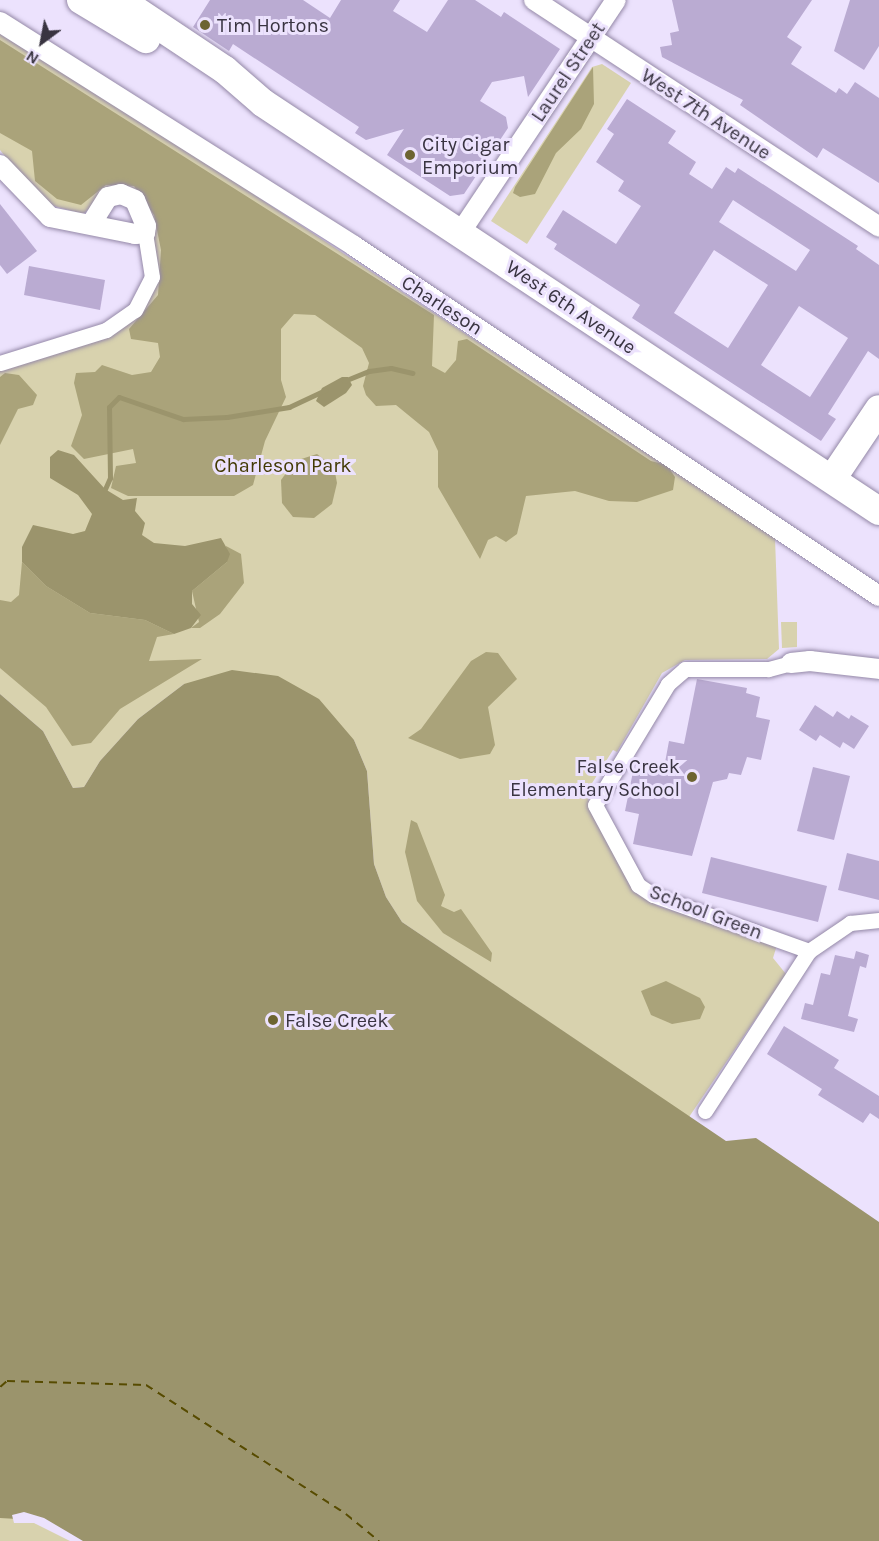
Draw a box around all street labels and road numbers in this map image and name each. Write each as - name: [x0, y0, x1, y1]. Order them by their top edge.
- street label: Laurel Street: [526, 18, 610, 126]
- street label: West 7th Avenue: [637, 63, 775, 165]
- street label: West 6th Avenue: [501, 255, 641, 359]
- street label: Charleson: [397, 270, 487, 340]
- street label: School Green: [646, 879, 766, 945]

